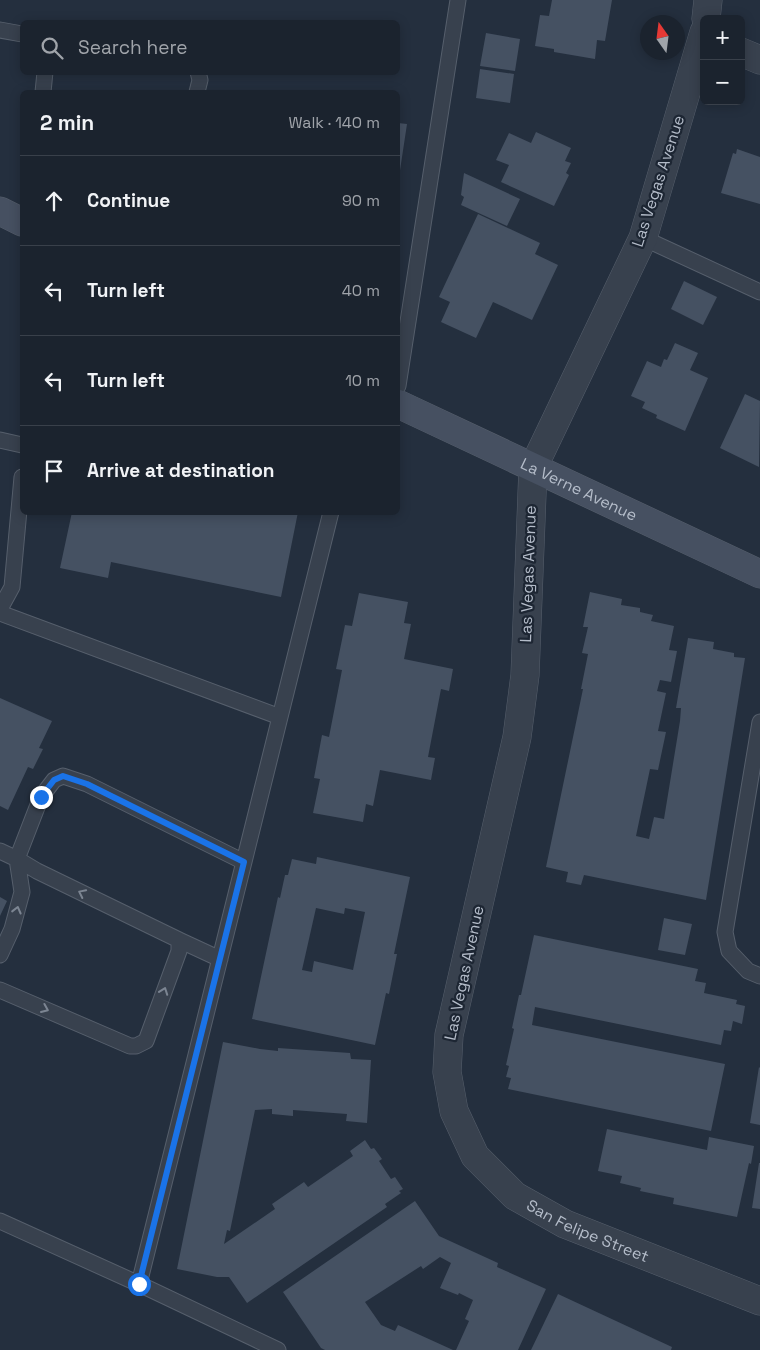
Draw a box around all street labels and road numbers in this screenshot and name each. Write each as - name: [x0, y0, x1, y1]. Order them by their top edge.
- street label: Las Vegas Avenue: [627, 112, 689, 250]
- street label: La Verne Avenue: [517, 453, 641, 525]
- street label: Las Vegas Avenue: [515, 505, 541, 643]
- street label: Las Vegas Avenue: [439, 904, 489, 1042]
- street label: San Felipe Street: [523, 1194, 652, 1267]

